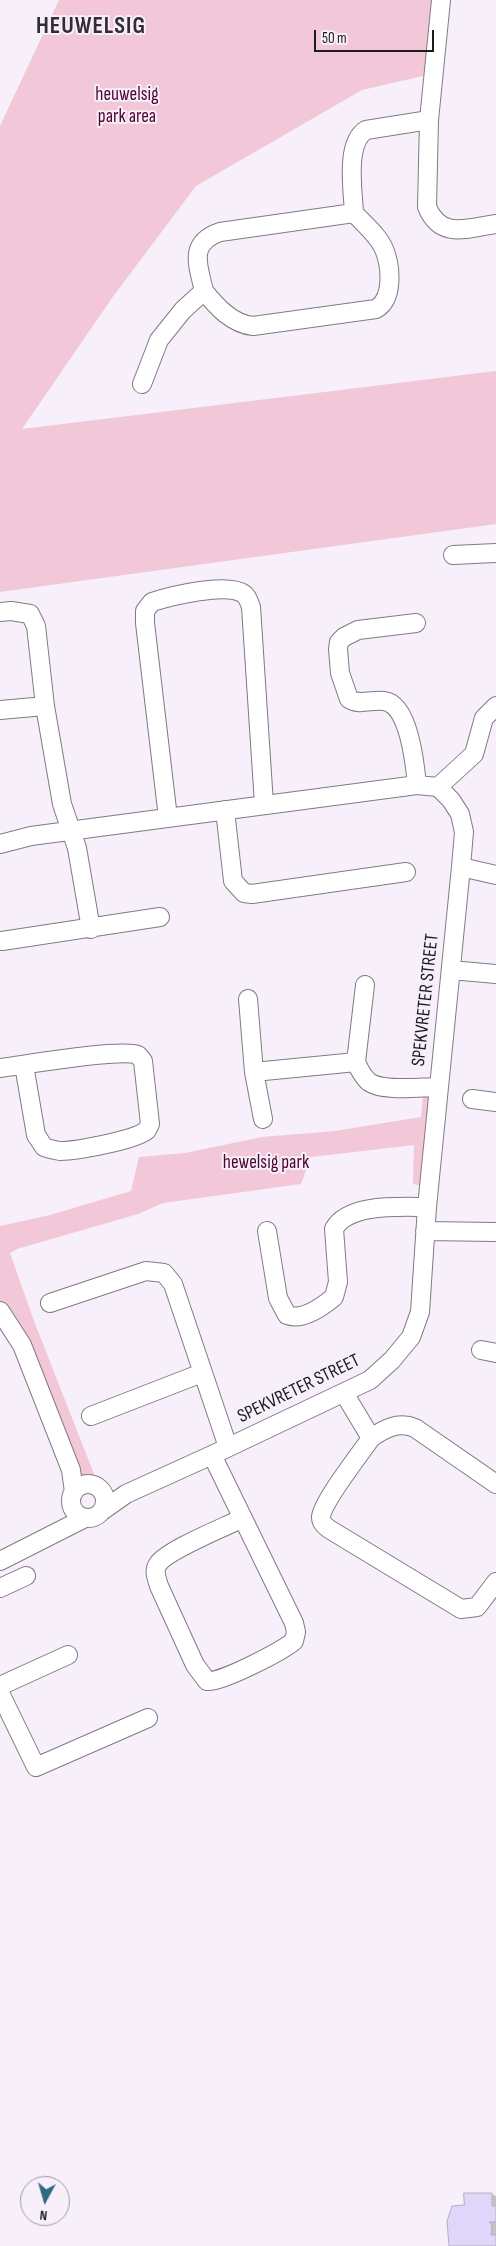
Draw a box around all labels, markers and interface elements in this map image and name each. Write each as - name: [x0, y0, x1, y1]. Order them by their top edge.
- district label: HEUWELSIG: [35, 13, 147, 41]
- scale bar: [316, 20, 436, 52]
- text: 50 m: [322, 29, 347, 48]
- park label: heuwelsig park area: [95, 84, 159, 128]
- street label: SPEKVRETER STREET: [408, 933, 444, 1067]
- park label: hewelsig park: [223, 1152, 309, 1174]
- street label: SPEKVRETER STREET: [234, 1350, 364, 1428]
- north arrow: [20, 2176, 70, 2226]
- text: N: [39, 2207, 48, 2224]

